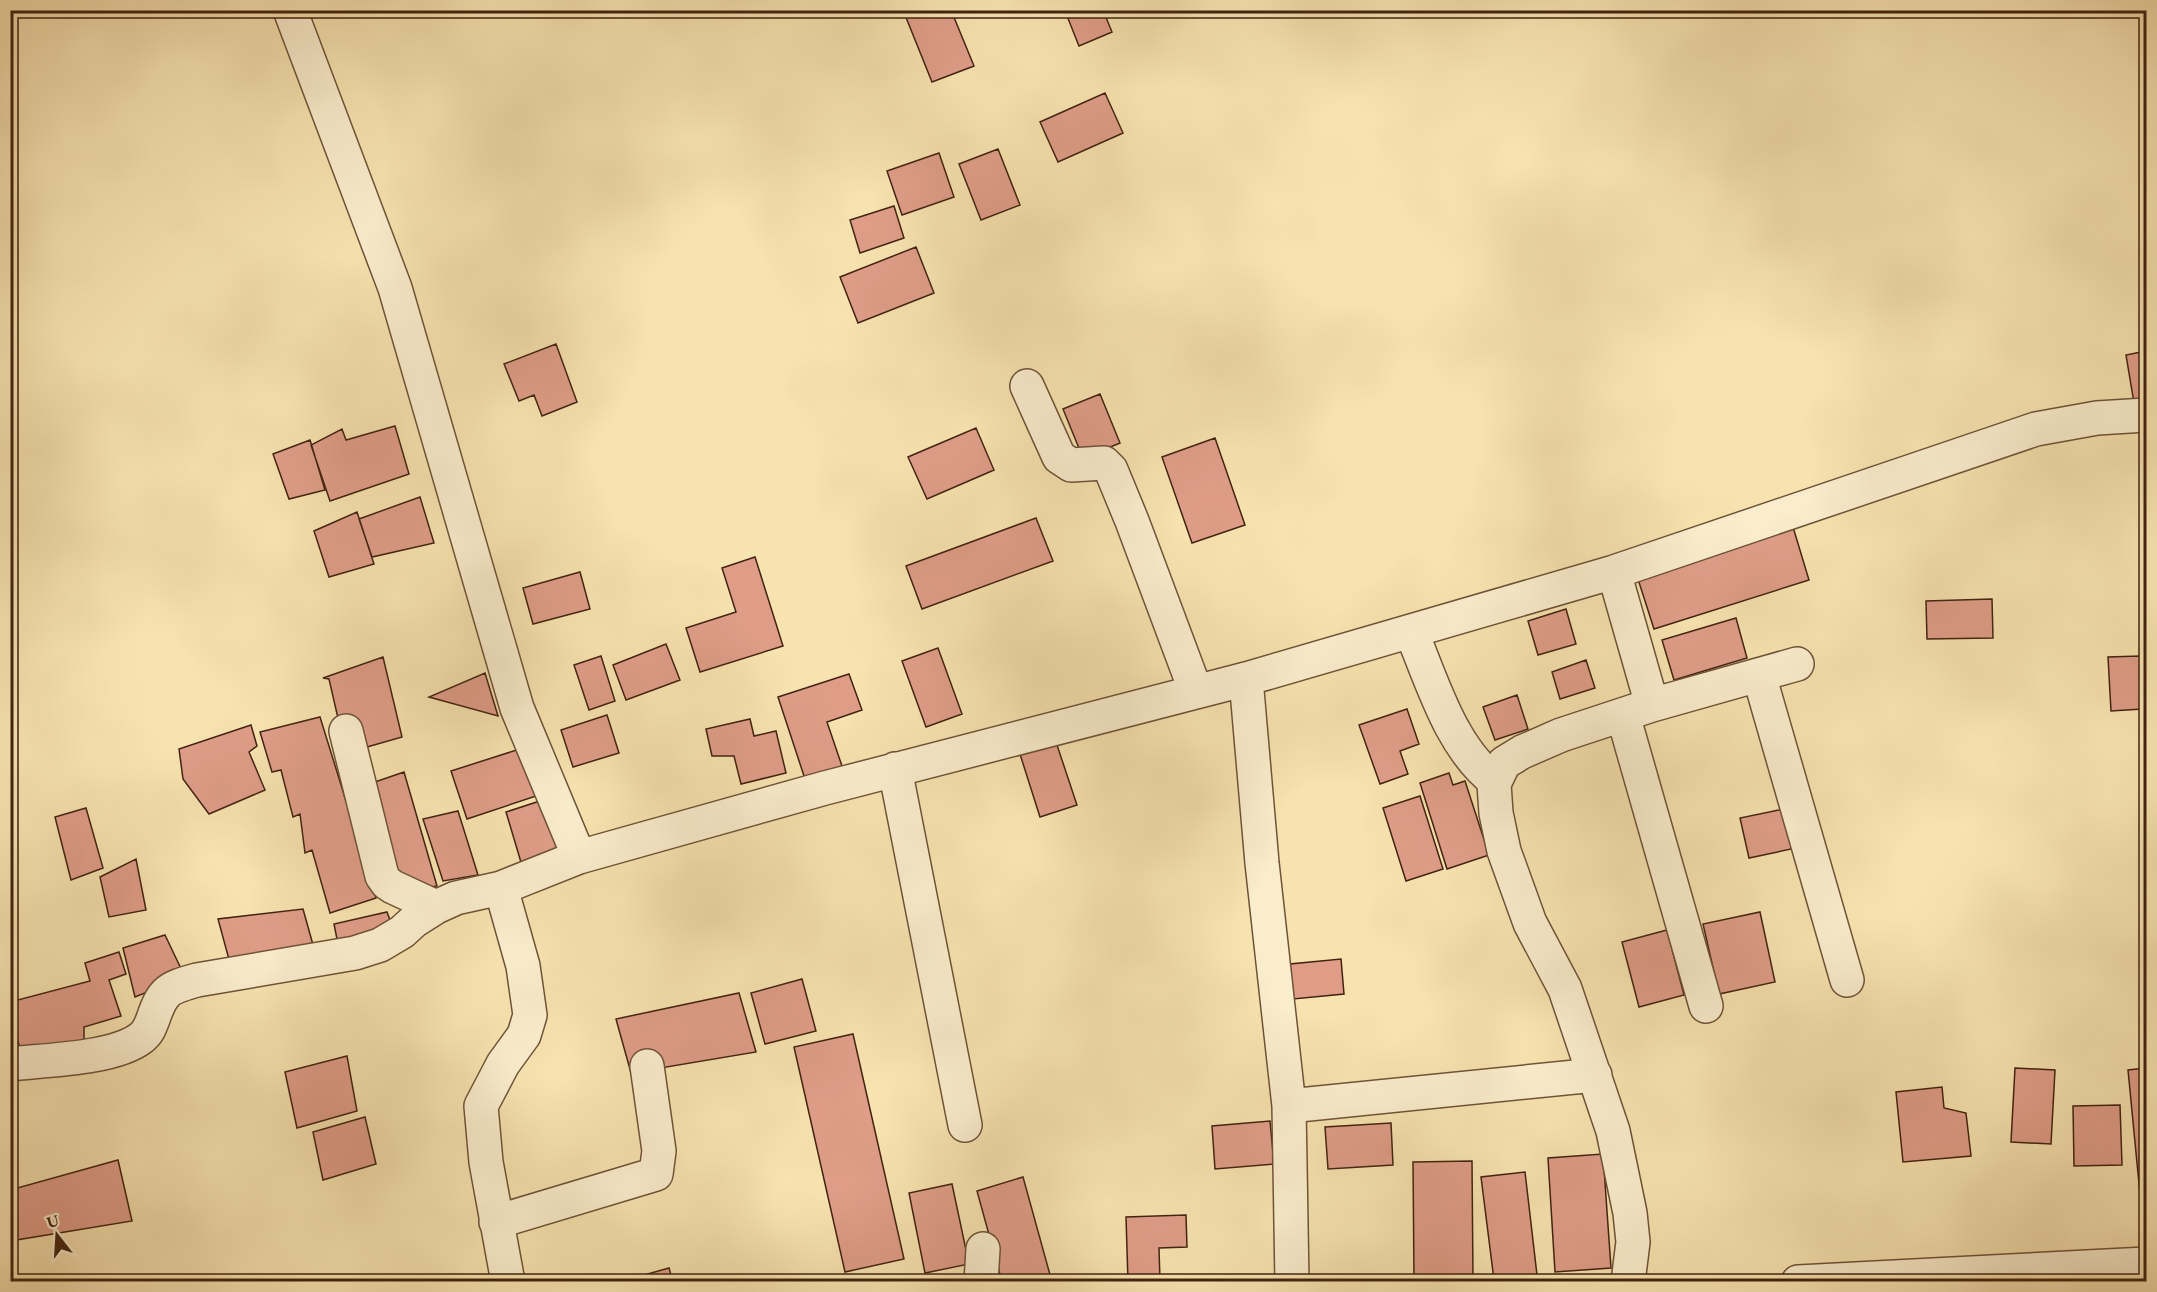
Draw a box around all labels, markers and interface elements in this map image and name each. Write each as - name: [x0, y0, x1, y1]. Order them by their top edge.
- north arrow: [27, 1205, 87, 1265]
- text: U: [44, 1209, 62, 1233]

